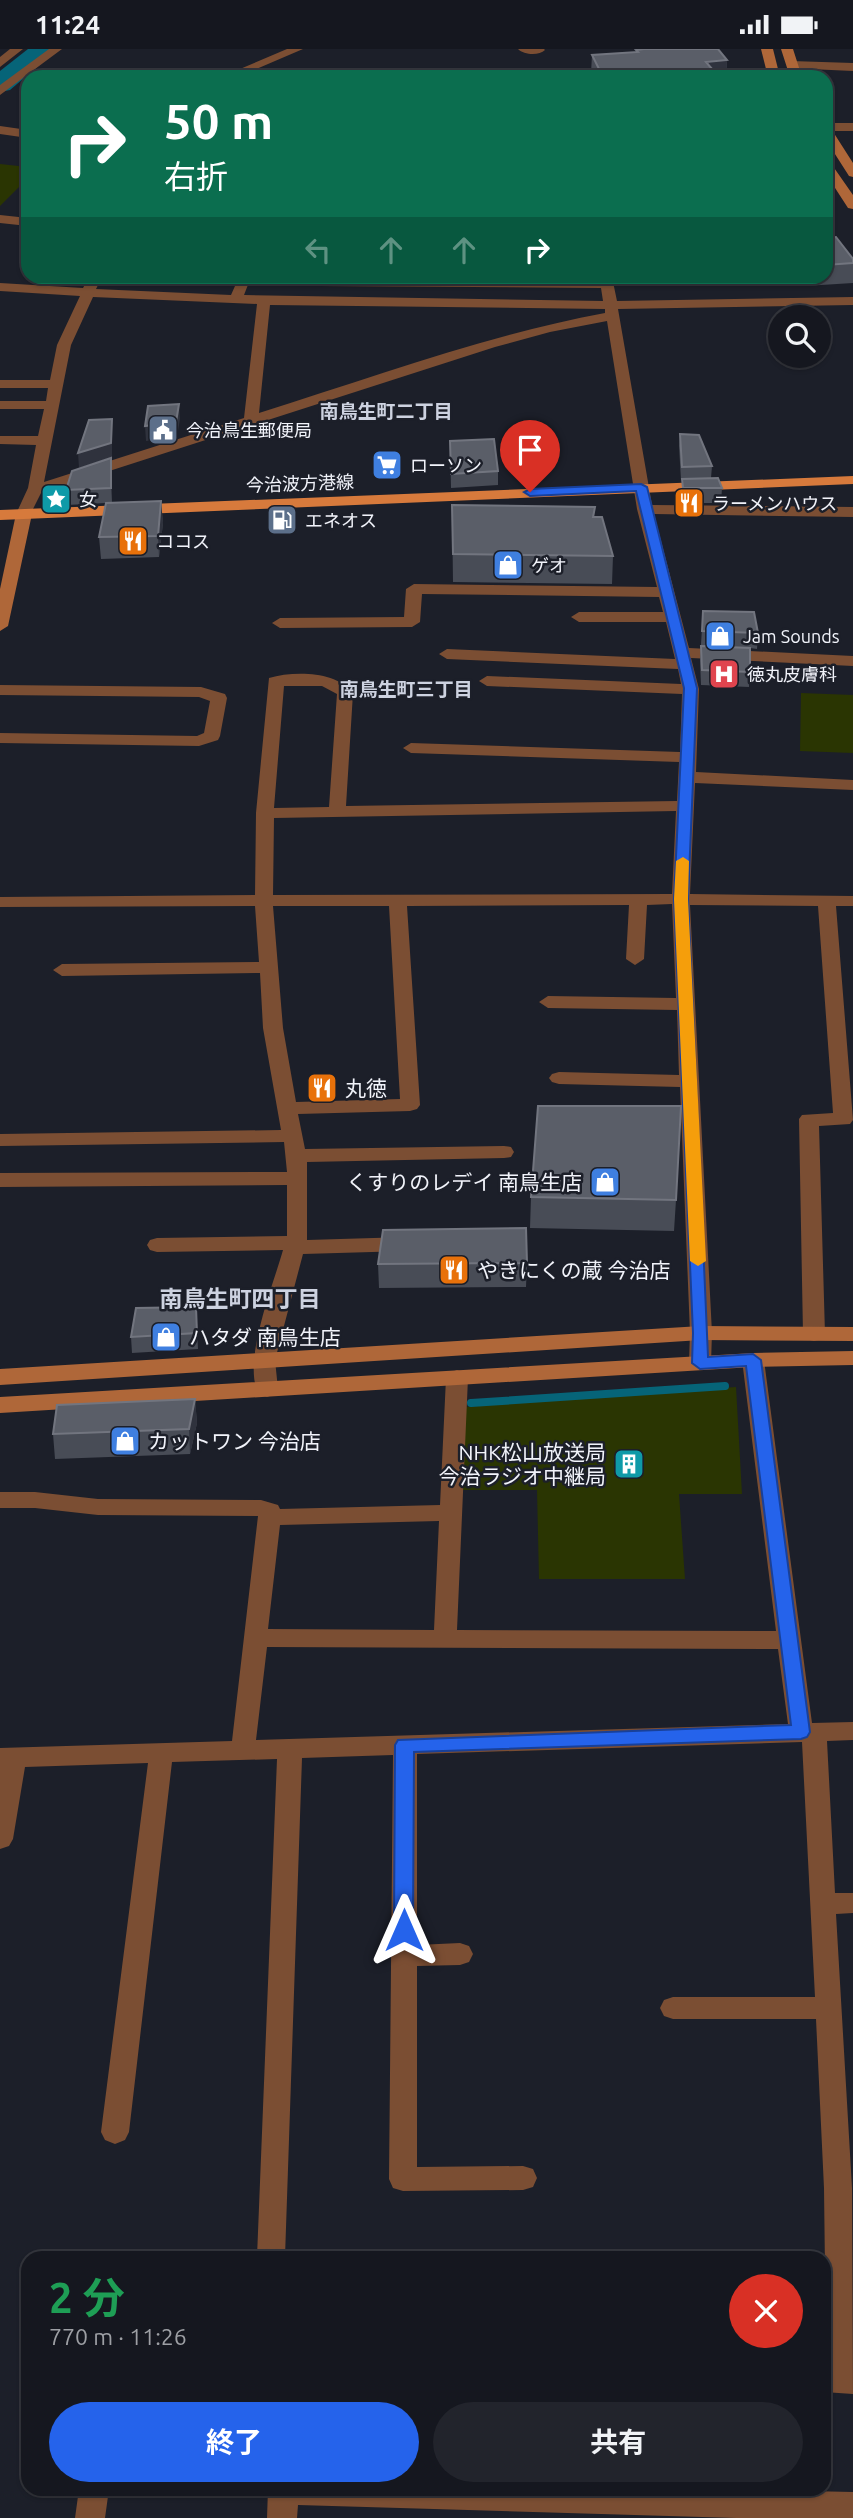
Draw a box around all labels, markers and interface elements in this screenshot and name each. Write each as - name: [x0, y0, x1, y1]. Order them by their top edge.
- text: 11:24: [35, 10, 100, 39]
- text: 50 m: [164, 93, 273, 148]
- icon: right: [49, 98, 140, 189]
- text: 右折: [164, 158, 228, 194]
- icon: left: [299, 231, 337, 269]
- icon: ahead: [372, 231, 410, 269]
- icon: ahead: [445, 231, 483, 269]
- icon: right: [518, 231, 556, 269]
- map controls: [768, 305, 831, 368]
- button: search: [768, 305, 831, 368]
- district label: 南鳥生町二丁目: [319, 400, 453, 422]
- public building icon: 今治鳥生郵便局: [146, 413, 180, 447]
- place label: 今治鳥生郵便局: [186, 420, 312, 440]
- pin: [500, 420, 560, 492]
- icon: arrive: [511, 431, 549, 469]
- supermarket icon: ローソン: [370, 448, 404, 482]
- place label: ローソン: [410, 455, 482, 475]
- street label: 今治波方港線: [246, 471, 354, 495]
- place icon: 女: [39, 482, 73, 516]
- restaurant icon: ラーメンハウス: [672, 486, 706, 520]
- place label: 女: [79, 489, 97, 509]
- place label: ラーメンハウス: [712, 493, 837, 513]
- fuel station icon: エネオス: [265, 503, 299, 537]
- place label: エネオス: [305, 510, 377, 530]
- restaurant icon: ココス: [116, 524, 150, 558]
- place label: ココス: [156, 531, 210, 551]
- shop icon: ゲオ: [491, 548, 525, 582]
- place label: ゲオ: [531, 555, 567, 575]
- shop icon: Jam Sounds: [703, 619, 737, 653]
- place label: Jam Sounds: [743, 626, 840, 646]
- hospital icon: 徳丸皮膚科: [707, 657, 741, 691]
- place label: 徳丸皮膚科: [747, 664, 837, 684]
- district label: 南鳥生町三丁目: [339, 678, 473, 700]
- restaurant icon: 丸徳: [305, 1071, 339, 1105]
- place label: 丸徳: [345, 1076, 387, 1100]
- shop icon: くすりのレデイ 南鳥生店: [588, 1165, 622, 1199]
- place label: くすりのレデイ 南鳥生店: [346, 1170, 582, 1194]
- restaurant icon: やきにくの蔵 今治店: [437, 1253, 471, 1287]
- place label: やきにくの蔵 今治店: [477, 1258, 670, 1282]
- district label: 南鳥生町四丁目: [160, 1286, 321, 1311]
- shop icon: ハタダ 南鳥生店: [149, 1320, 183, 1354]
- place label: ハタダ 南鳥生店: [189, 1325, 341, 1349]
- shop icon: カットワン 今治店: [108, 1424, 142, 1458]
- place label: カットワン 今治店: [148, 1429, 321, 1453]
- place label: NHK松山放送局 今治ラジオ中継局: [438, 1440, 606, 1488]
- building icon: NHK松山放送局 今治ラジオ中継局: [612, 1447, 646, 1481]
- position arrow: [367, 1893, 441, 1967]
- text: 2 分: [49, 2274, 125, 2321]
- button: close: [729, 2274, 803, 2348]
- text: 770 m · 11:26: [49, 2324, 187, 2349]
- button: 終了: [49, 2402, 419, 2482]
- button: 共有: [433, 2402, 803, 2482]

